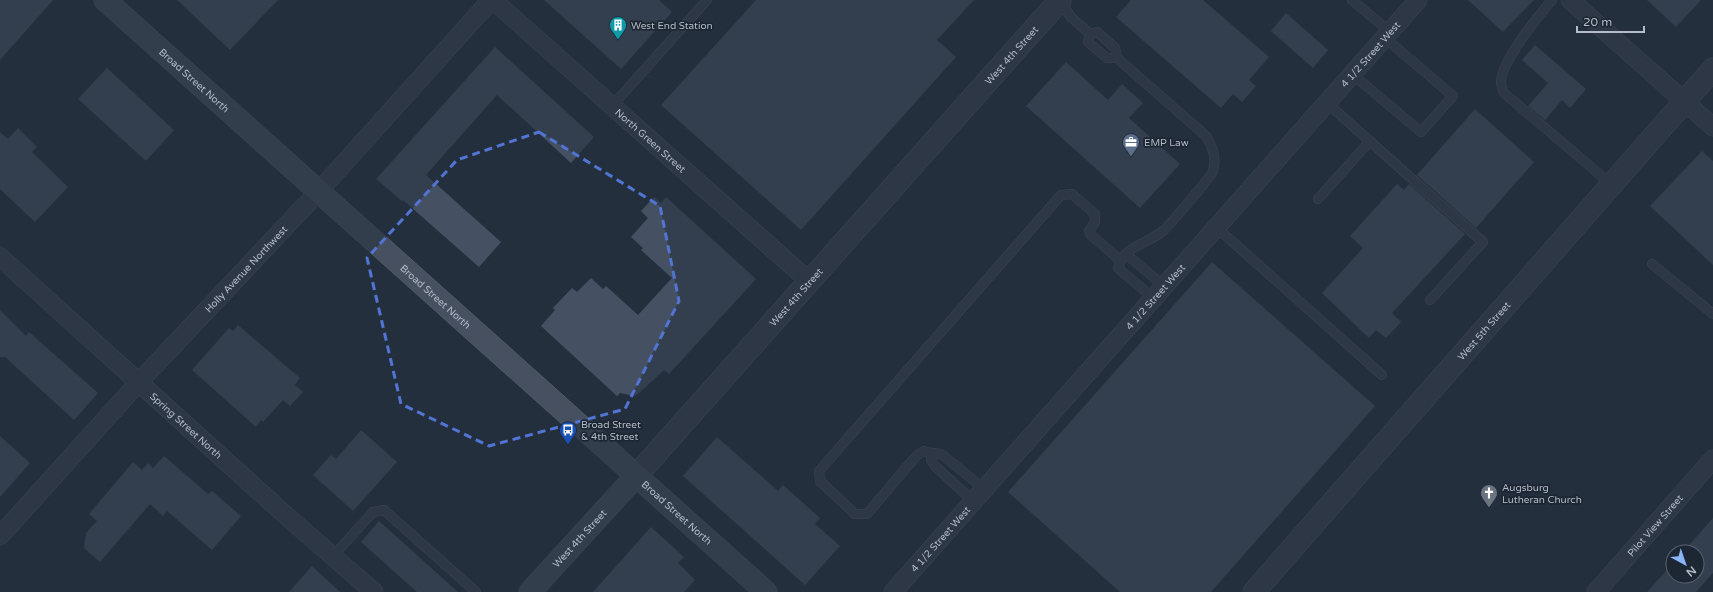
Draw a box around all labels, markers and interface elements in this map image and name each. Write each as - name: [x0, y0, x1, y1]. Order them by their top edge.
- scale bar: [1577, 8, 1644, 34]
- building icon: West End Station: [608, 15, 628, 40]
- text: 20 m: [1583, 15, 1612, 29]
- street label: 4 1/2 Street West: [1339, 19, 1403, 90]
- place label: West End Station: [631, 20, 713, 32]
- street label: West 4th Street: [983, 24, 1041, 87]
- street label: Broad Street North: [156, 46, 231, 115]
- street label: North Green Street: [612, 106, 688, 176]
- office icon: EMP Law: [1121, 132, 1141, 157]
- place label: EMP Law: [1144, 137, 1189, 149]
- street label: Holly Avenue Northwest: [203, 223, 290, 315]
- street label: Broad Street North: [397, 262, 473, 332]
- street label: 4 1/2 Street West: [1124, 262, 1188, 332]
- street label: West 4th Street: [767, 266, 826, 329]
- street label: West 5th Street: [1455, 299, 1513, 363]
- street label: Spring Street North: [147, 390, 224, 462]
- place label: Broad Street & 4th Street: [581, 419, 641, 443]
- bus stop icon: Broad Street & 4th Street: [558, 420, 578, 445]
- street label: Broad Street North: [639, 479, 714, 548]
- place label: Augsburg Lutheran Church: [1502, 482, 1582, 506]
- church icon: Augsburg Lutheran Church: [1479, 483, 1499, 508]
- street label: Pilot View Street: [1625, 492, 1686, 559]
- street label: 4 1/2 Street West: [909, 504, 973, 575]
- street label: West 4th Street: [551, 507, 609, 570]
- north arrow: [1665, 544, 1705, 584]
- text: N: [1684, 563, 1699, 579]

